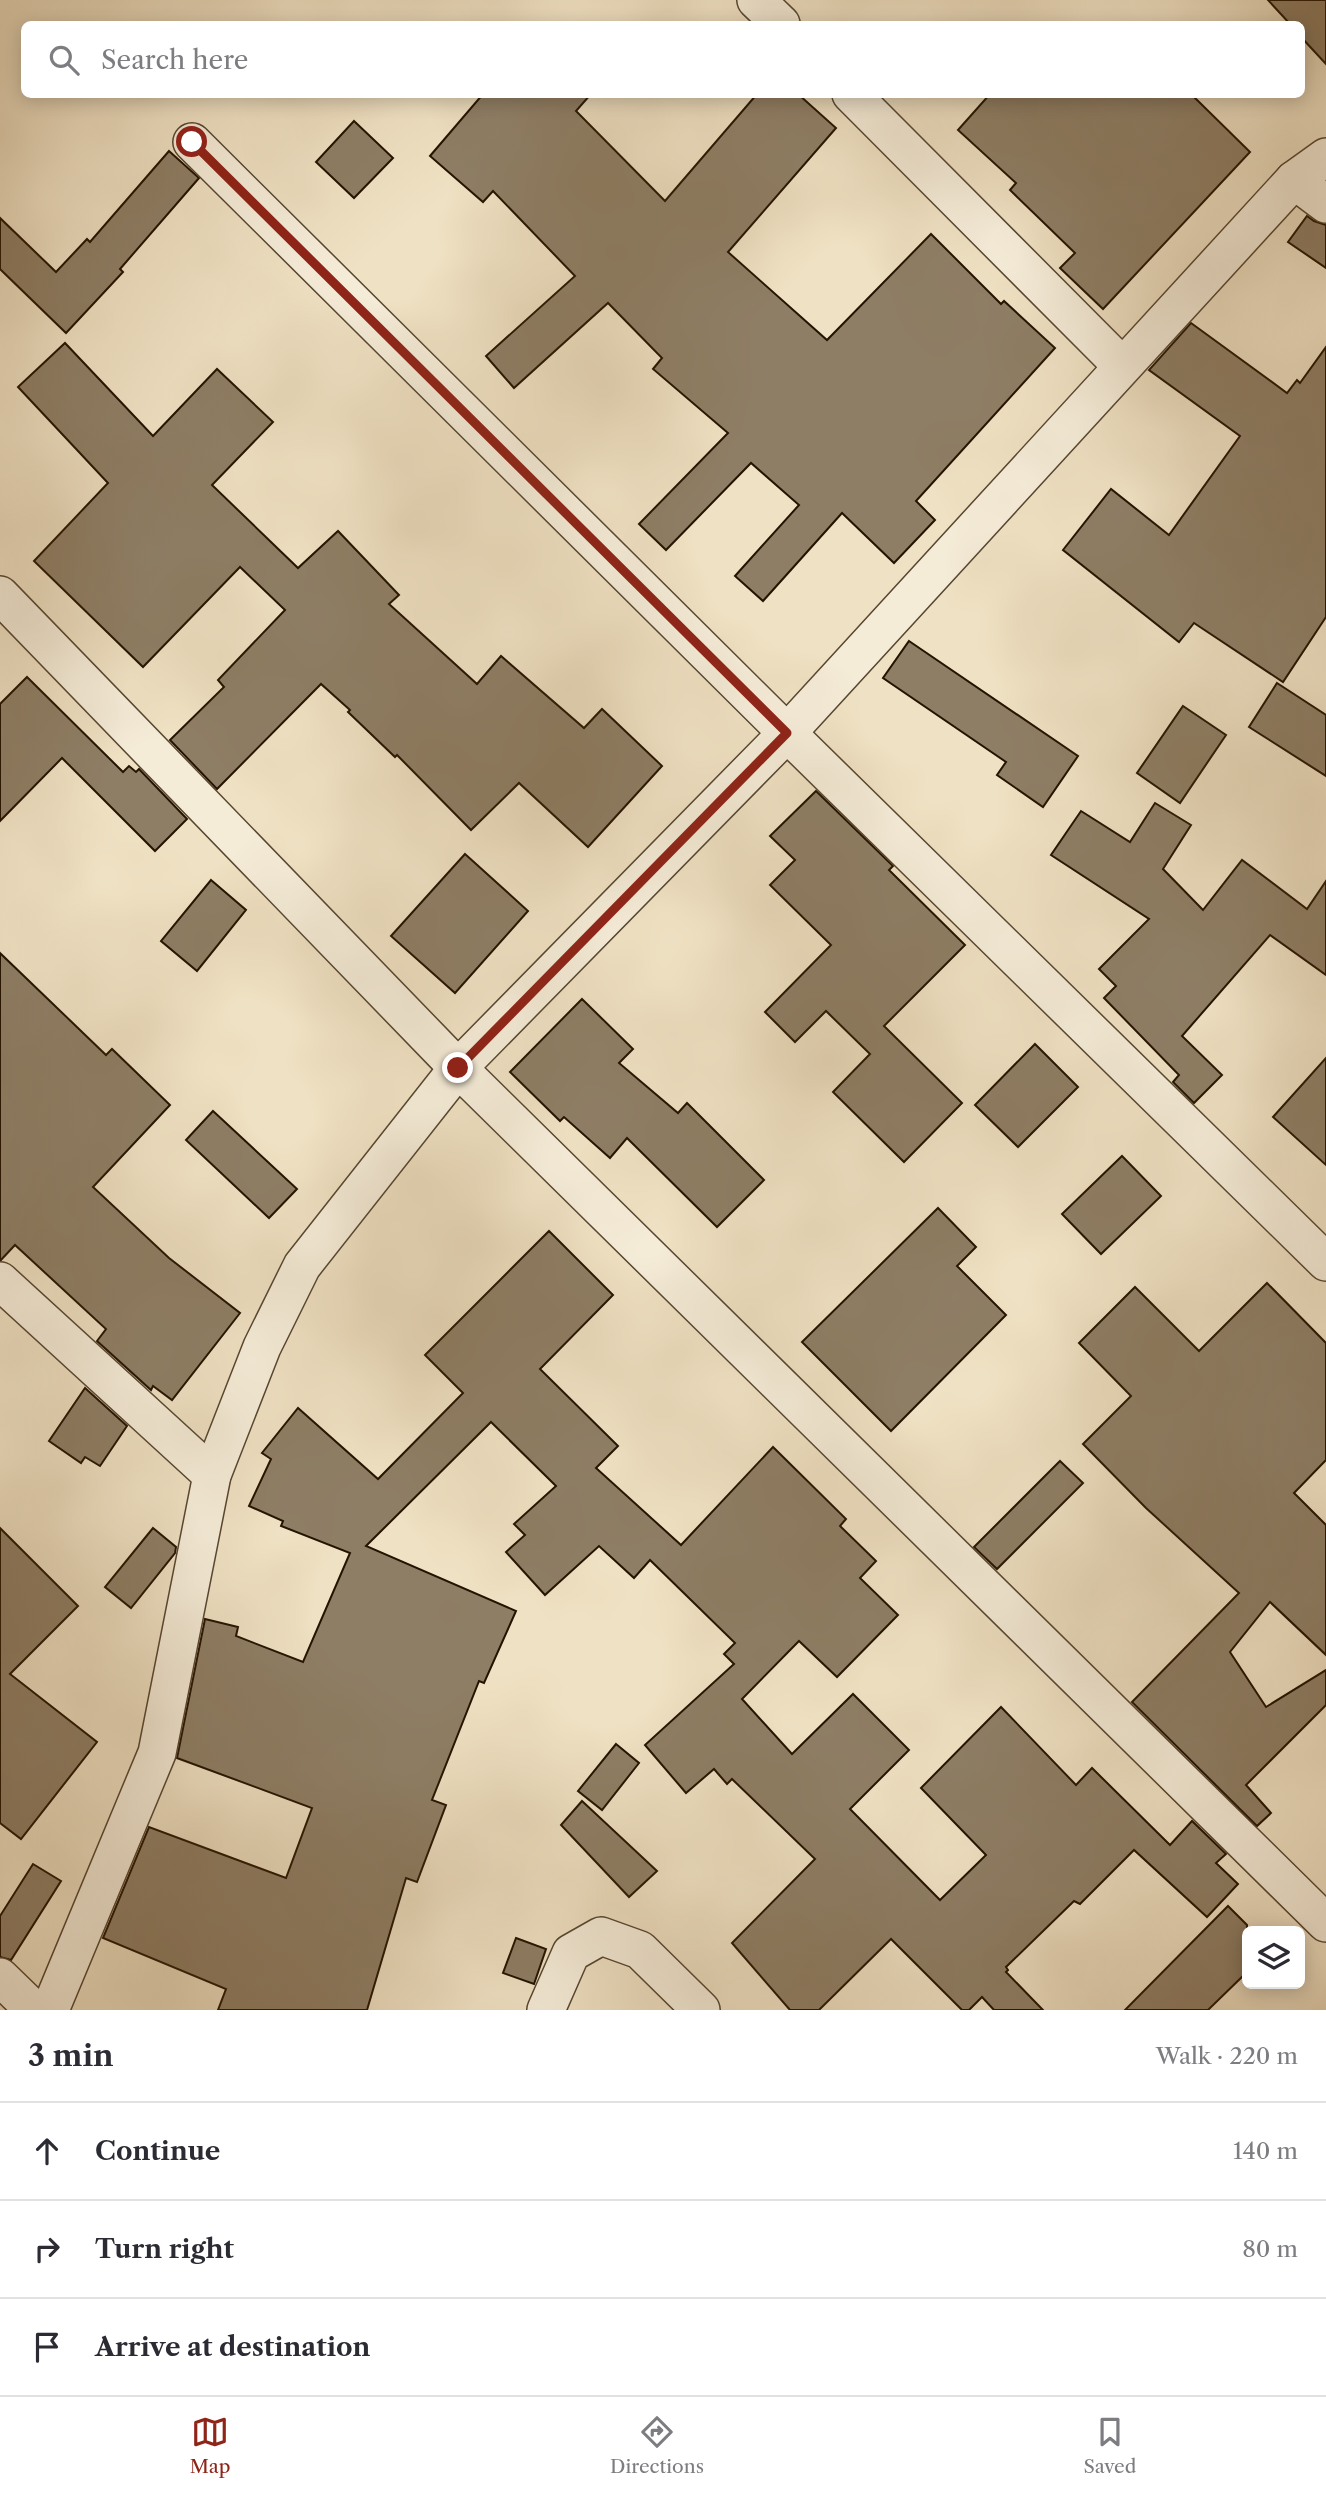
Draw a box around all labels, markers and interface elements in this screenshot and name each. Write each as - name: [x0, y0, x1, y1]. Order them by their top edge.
- search box: [21, 21, 1305, 98]
- icon: search: [45, 41, 83, 79]
- text: Search here: [101, 44, 248, 76]
- route start: [176, 126, 207, 157]
- route end: [442, 1052, 473, 1083]
- map controls: [1242, 1926, 1305, 1989]
- button: layers: [1242, 1926, 1305, 1989]
- text: 3 min: [28, 2037, 114, 2074]
- text: Walk · 220 m: [1156, 2042, 1298, 2070]
- icon: ahead: [28, 2132, 66, 2170]
- text: Continue: [95, 2135, 220, 2167]
- text: 140 m: [1233, 2137, 1298, 2165]
- icon: right: [28, 2230, 66, 2268]
- text: Turn right: [95, 2233, 234, 2265]
- text: 80 m: [1242, 2235, 1298, 2263]
- icon: arrive: [28, 2328, 66, 2366]
- text: Arrive at destination: [95, 2331, 370, 2363]
- tab: Map: [190, 2413, 231, 2478]
- tab: Directions: [610, 2413, 704, 2478]
- tab: Saved: [1083, 2413, 1136, 2478]

